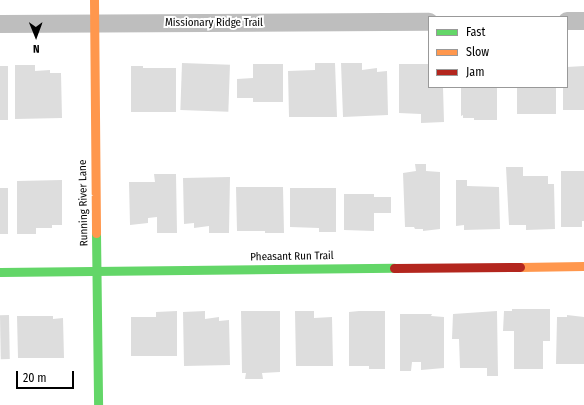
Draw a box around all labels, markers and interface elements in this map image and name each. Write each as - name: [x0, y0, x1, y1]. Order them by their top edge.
- north arrow: [16, 16, 56, 56]
- street label: Missionary Ridge Trail: [165, 16, 263, 30]
- legend: [428, 16, 568, 88]
- text: Fast: [466, 25, 485, 39]
- text: N: [33, 42, 40, 55]
- text: Slow: [466, 45, 489, 59]
- text: Jam: [466, 65, 484, 79]
- street label: Running River Lane: [77, 160, 91, 246]
- street label: Pheasant Run Trail: [250, 250, 334, 264]
- scale bar: [18, 363, 76, 389]
- text: 20 m: [23, 371, 47, 385]

